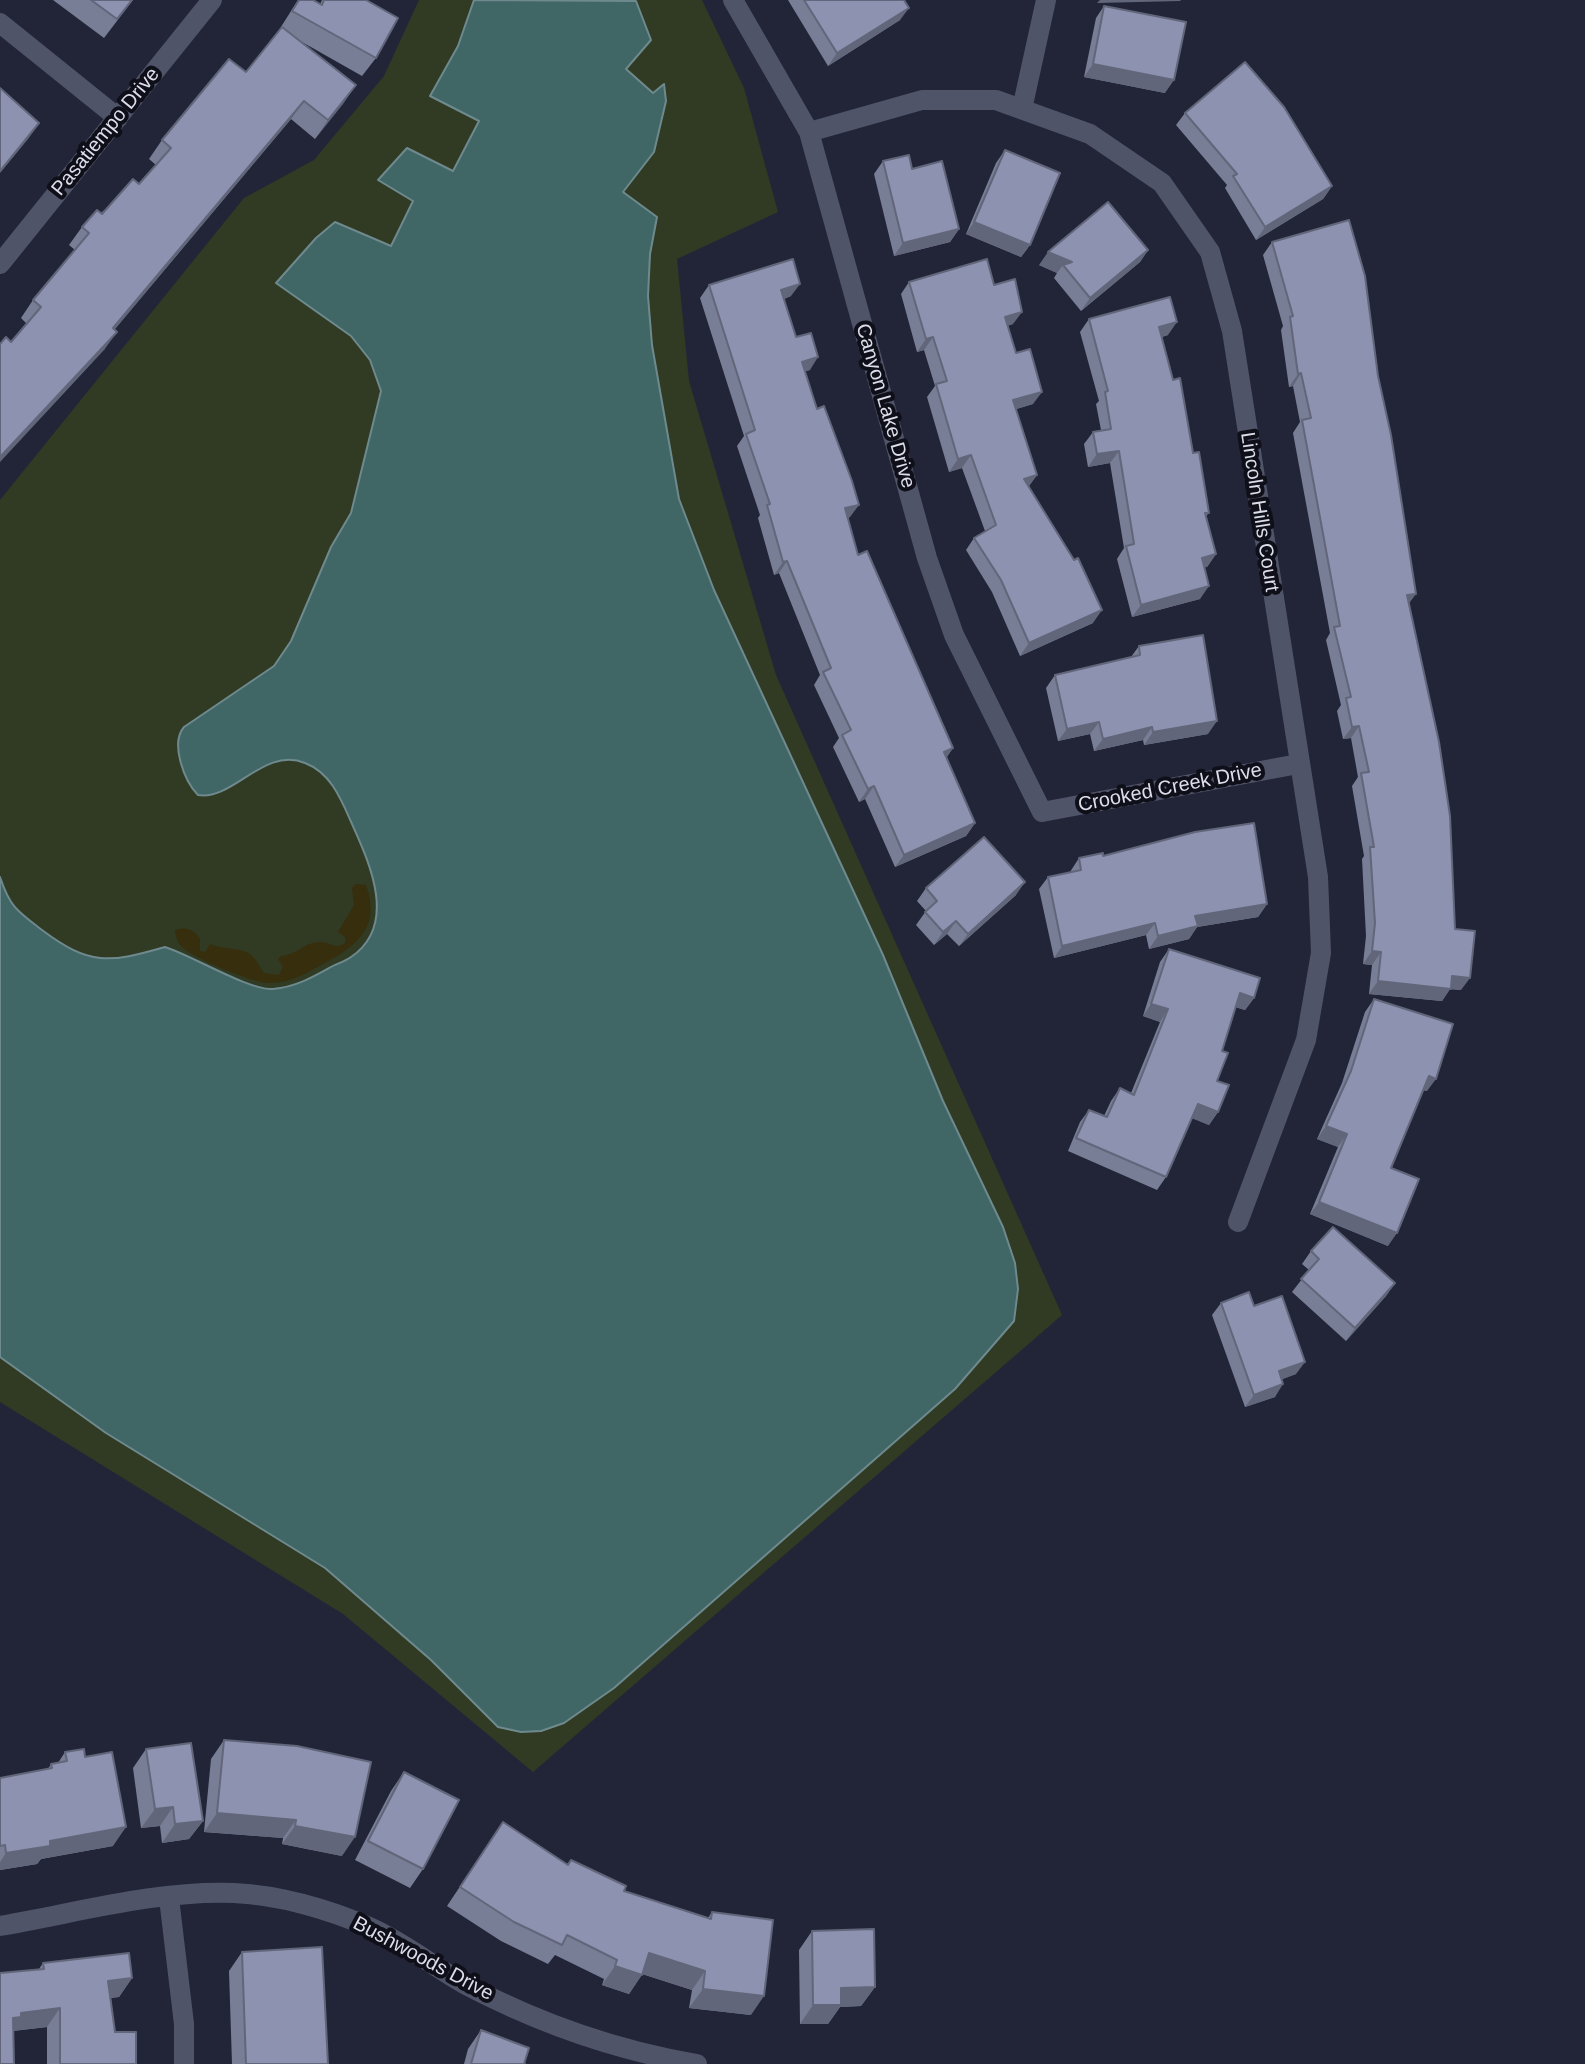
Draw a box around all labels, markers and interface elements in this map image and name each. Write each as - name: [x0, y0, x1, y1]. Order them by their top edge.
- street label: Pasatiempo Drive: [47, 63, 165, 201]
- street label: Canyon Lake Drive: [850, 321, 920, 491]
- street label: Lincoln Hills Court: [1235, 431, 1283, 593]
- street label: Crooked Creek Drive: [1076, 758, 1264, 818]
- street label: Bushwoods Drive: [349, 1912, 497, 2006]

